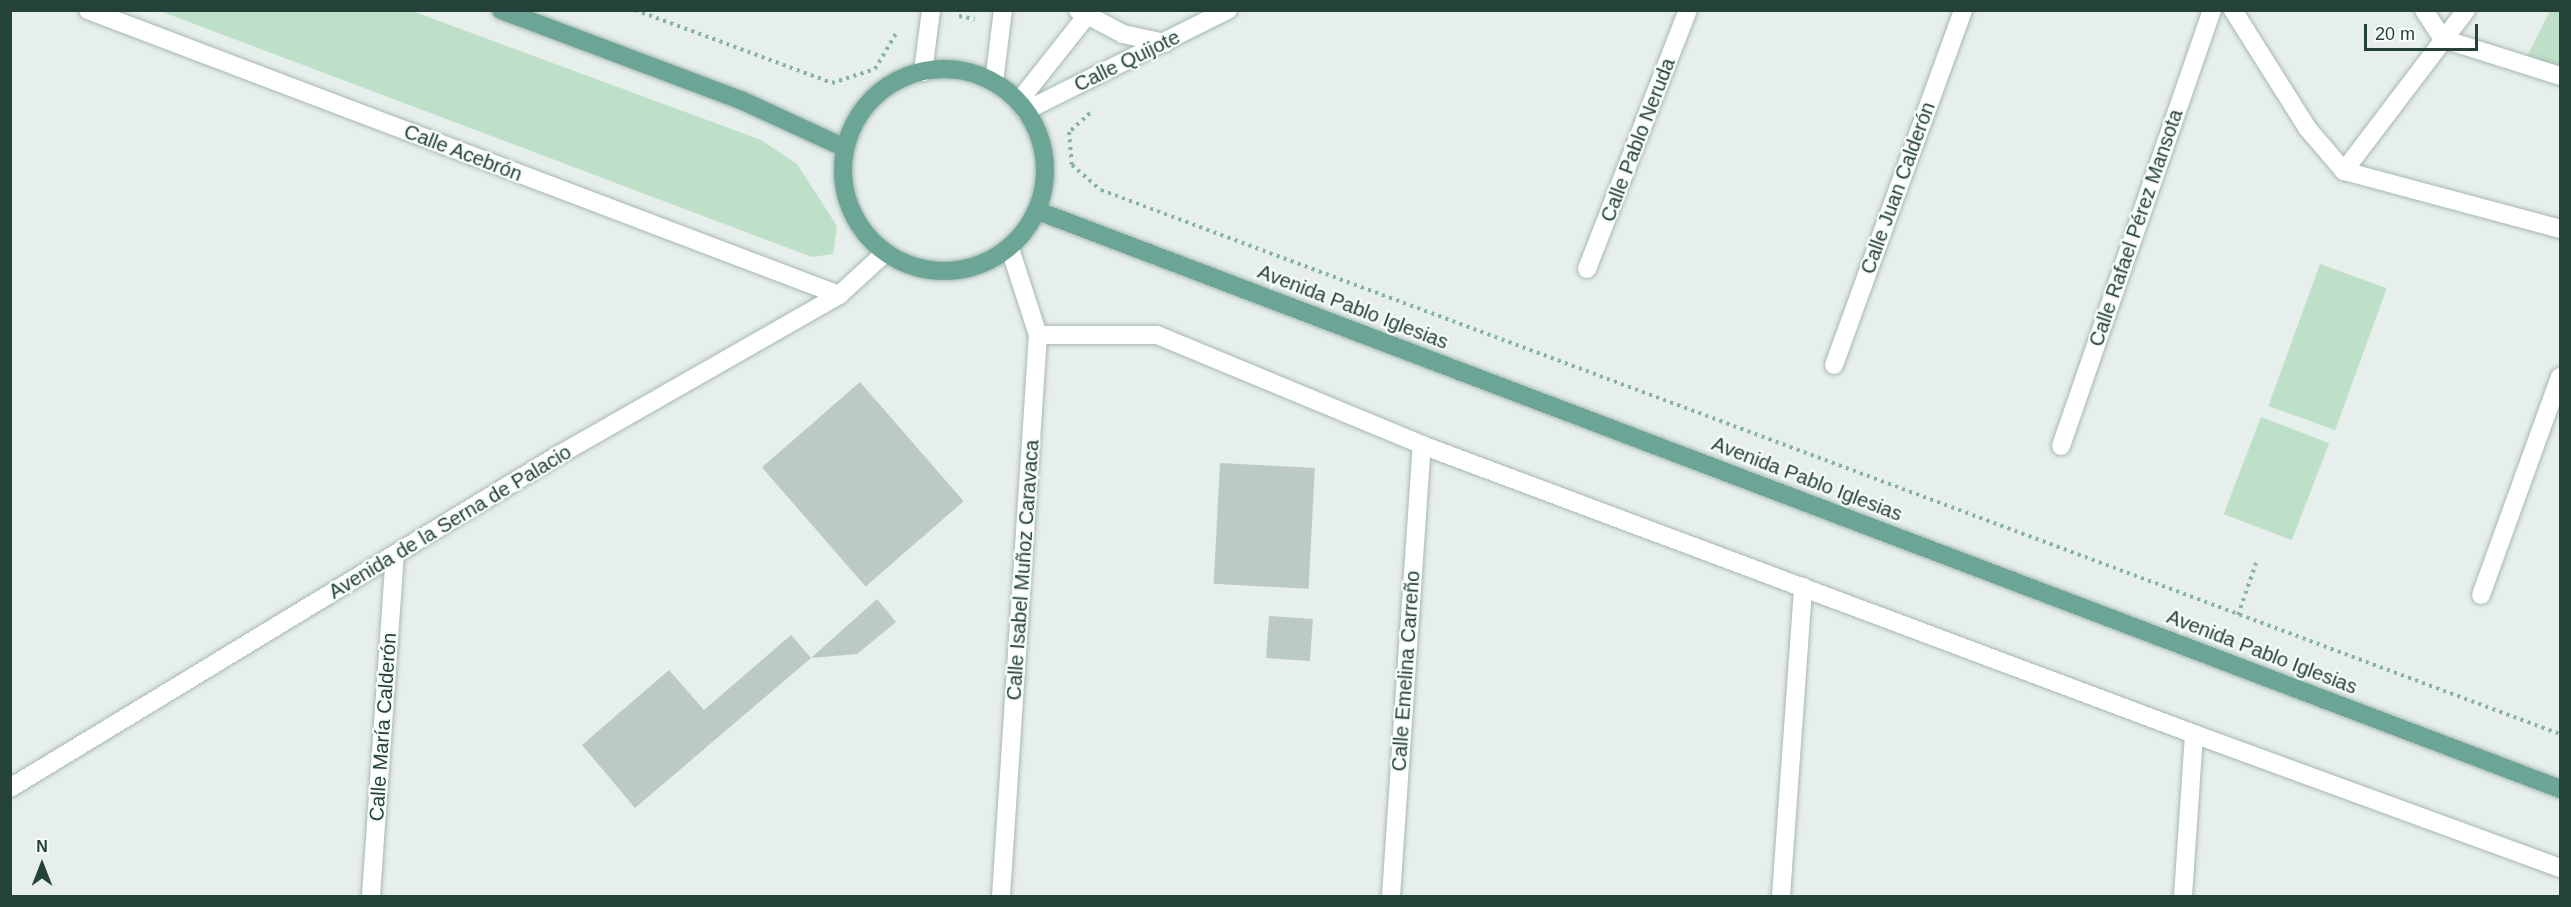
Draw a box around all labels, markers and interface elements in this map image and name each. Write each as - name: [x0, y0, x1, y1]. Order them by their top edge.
- scale bar: [2367, 12, 2481, 50]
- text: 20 m: [2375, 24, 2415, 44]
- street label: Calle Quijote: [1070, 25, 1184, 97]
- street label: Calle Pablo Neruda: [1596, 55, 1680, 225]
- street label: Calle Juan Calderón: [1856, 99, 1940, 277]
- street label: Calle Rafael Pérez Mansota: [2084, 106, 2188, 350]
- street label: Calle Acebrón: [400, 119, 526, 187]
- street label: Avenida Pablo Iglesias: [1254, 260, 1452, 354]
- street label: Avenida Pablo Iglesias: [1708, 432, 1906, 526]
- street label: Calle Isabel Muñoz Caravaca: [1002, 439, 1044, 701]
- street label: Avenida de la Serna de Palacio: [324, 440, 576, 604]
- street label: Calle Emelina Carreño: [1387, 570, 1425, 772]
- street label: Avenida Pablo Iglesias: [2163, 605, 2361, 699]
- street label: Calle María Calderón: [364, 632, 402, 822]
- north arrow: [12, 835, 72, 895]
- text: N: [36, 838, 48, 855]

